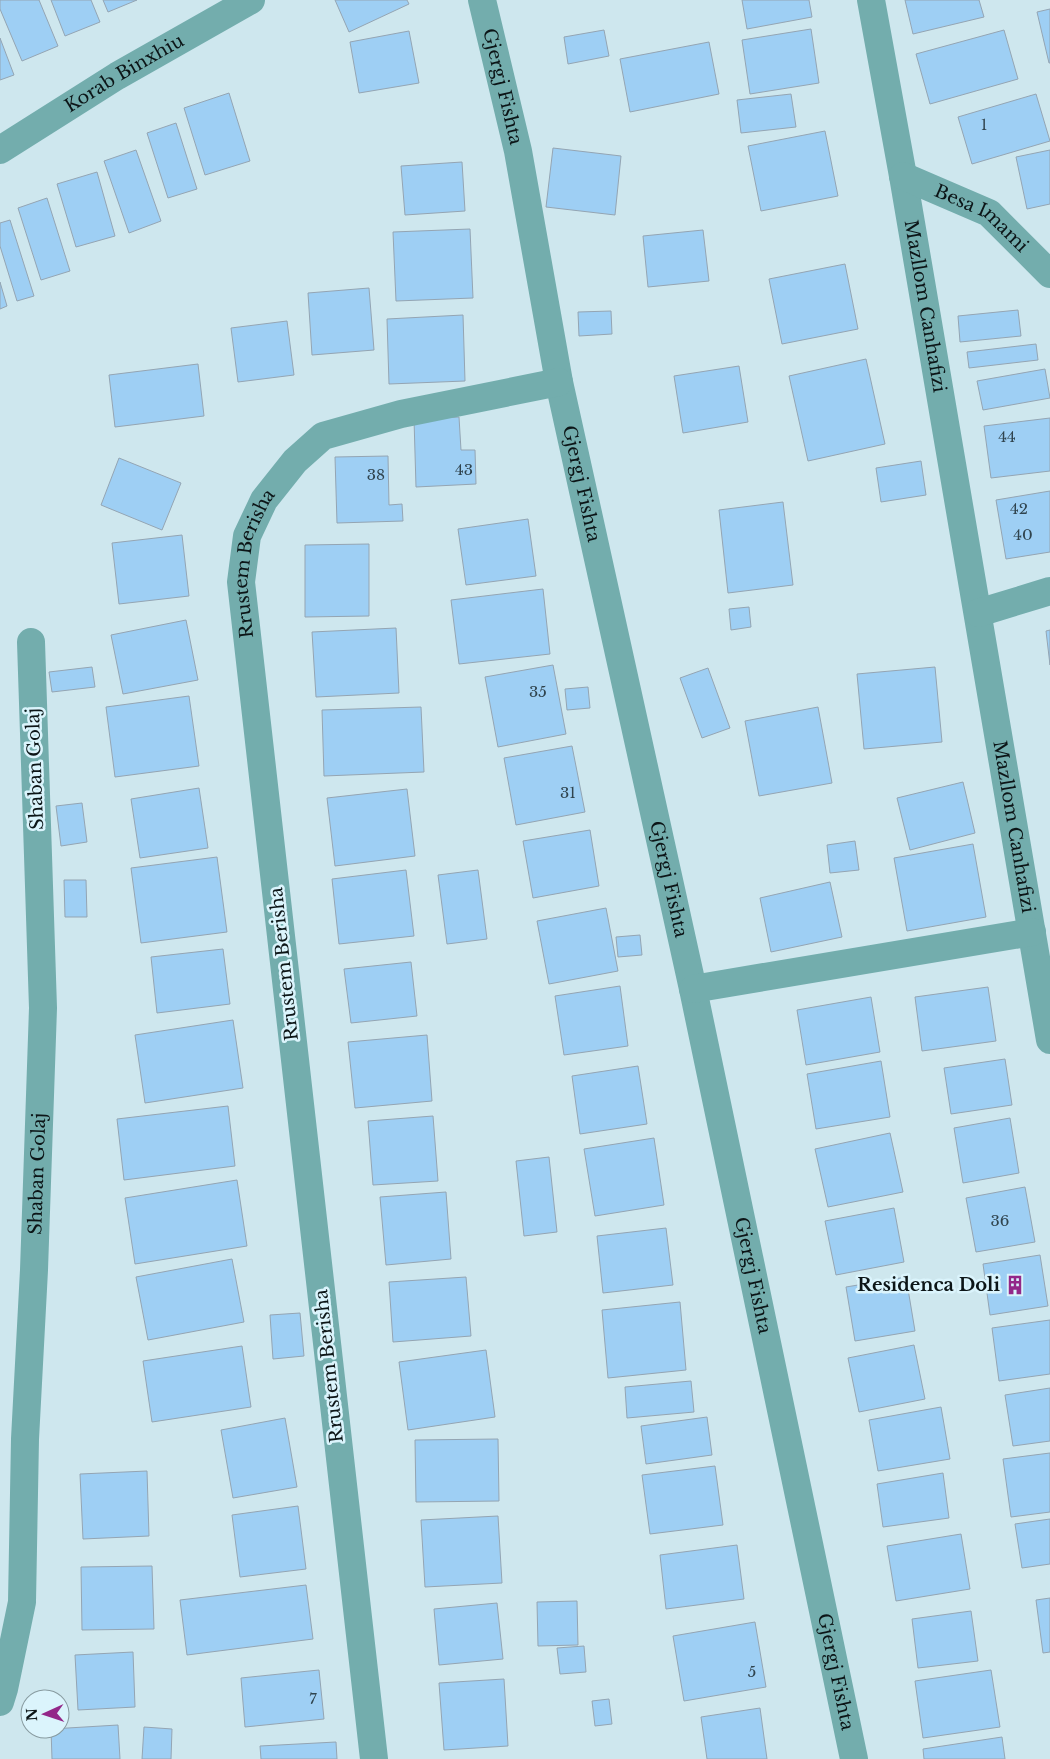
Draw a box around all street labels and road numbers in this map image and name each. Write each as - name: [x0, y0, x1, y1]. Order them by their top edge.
- street label: Gjergj Fishta: [478, 26, 527, 147]
- street label: Korab Binxhiu: [61, 29, 188, 117]
- street label: Besa Imami: [931, 180, 1033, 257]
- street label: Mazllom Canhafizi: [900, 218, 951, 394]
- street label: Gjergj Fishta: [558, 423, 605, 544]
- street label: Rrustem Berisha: [230, 484, 280, 639]
- street label: Shaban Golaj: [22, 708, 48, 830]
- street label: Mazllom Canhafizi: [988, 739, 1039, 915]
- street label: Gjergj Fishta: [645, 819, 692, 940]
- street label: Rrustem Berisha: [265, 886, 303, 1042]
- street label: Shaban Golaj: [24, 1112, 50, 1235]
- street label: Gjergj Fishta: [730, 1215, 776, 1336]
- street label: Rrustem Berisha: [310, 1288, 348, 1444]
- street label: Gjergj Fishta: [813, 1611, 859, 1732]

